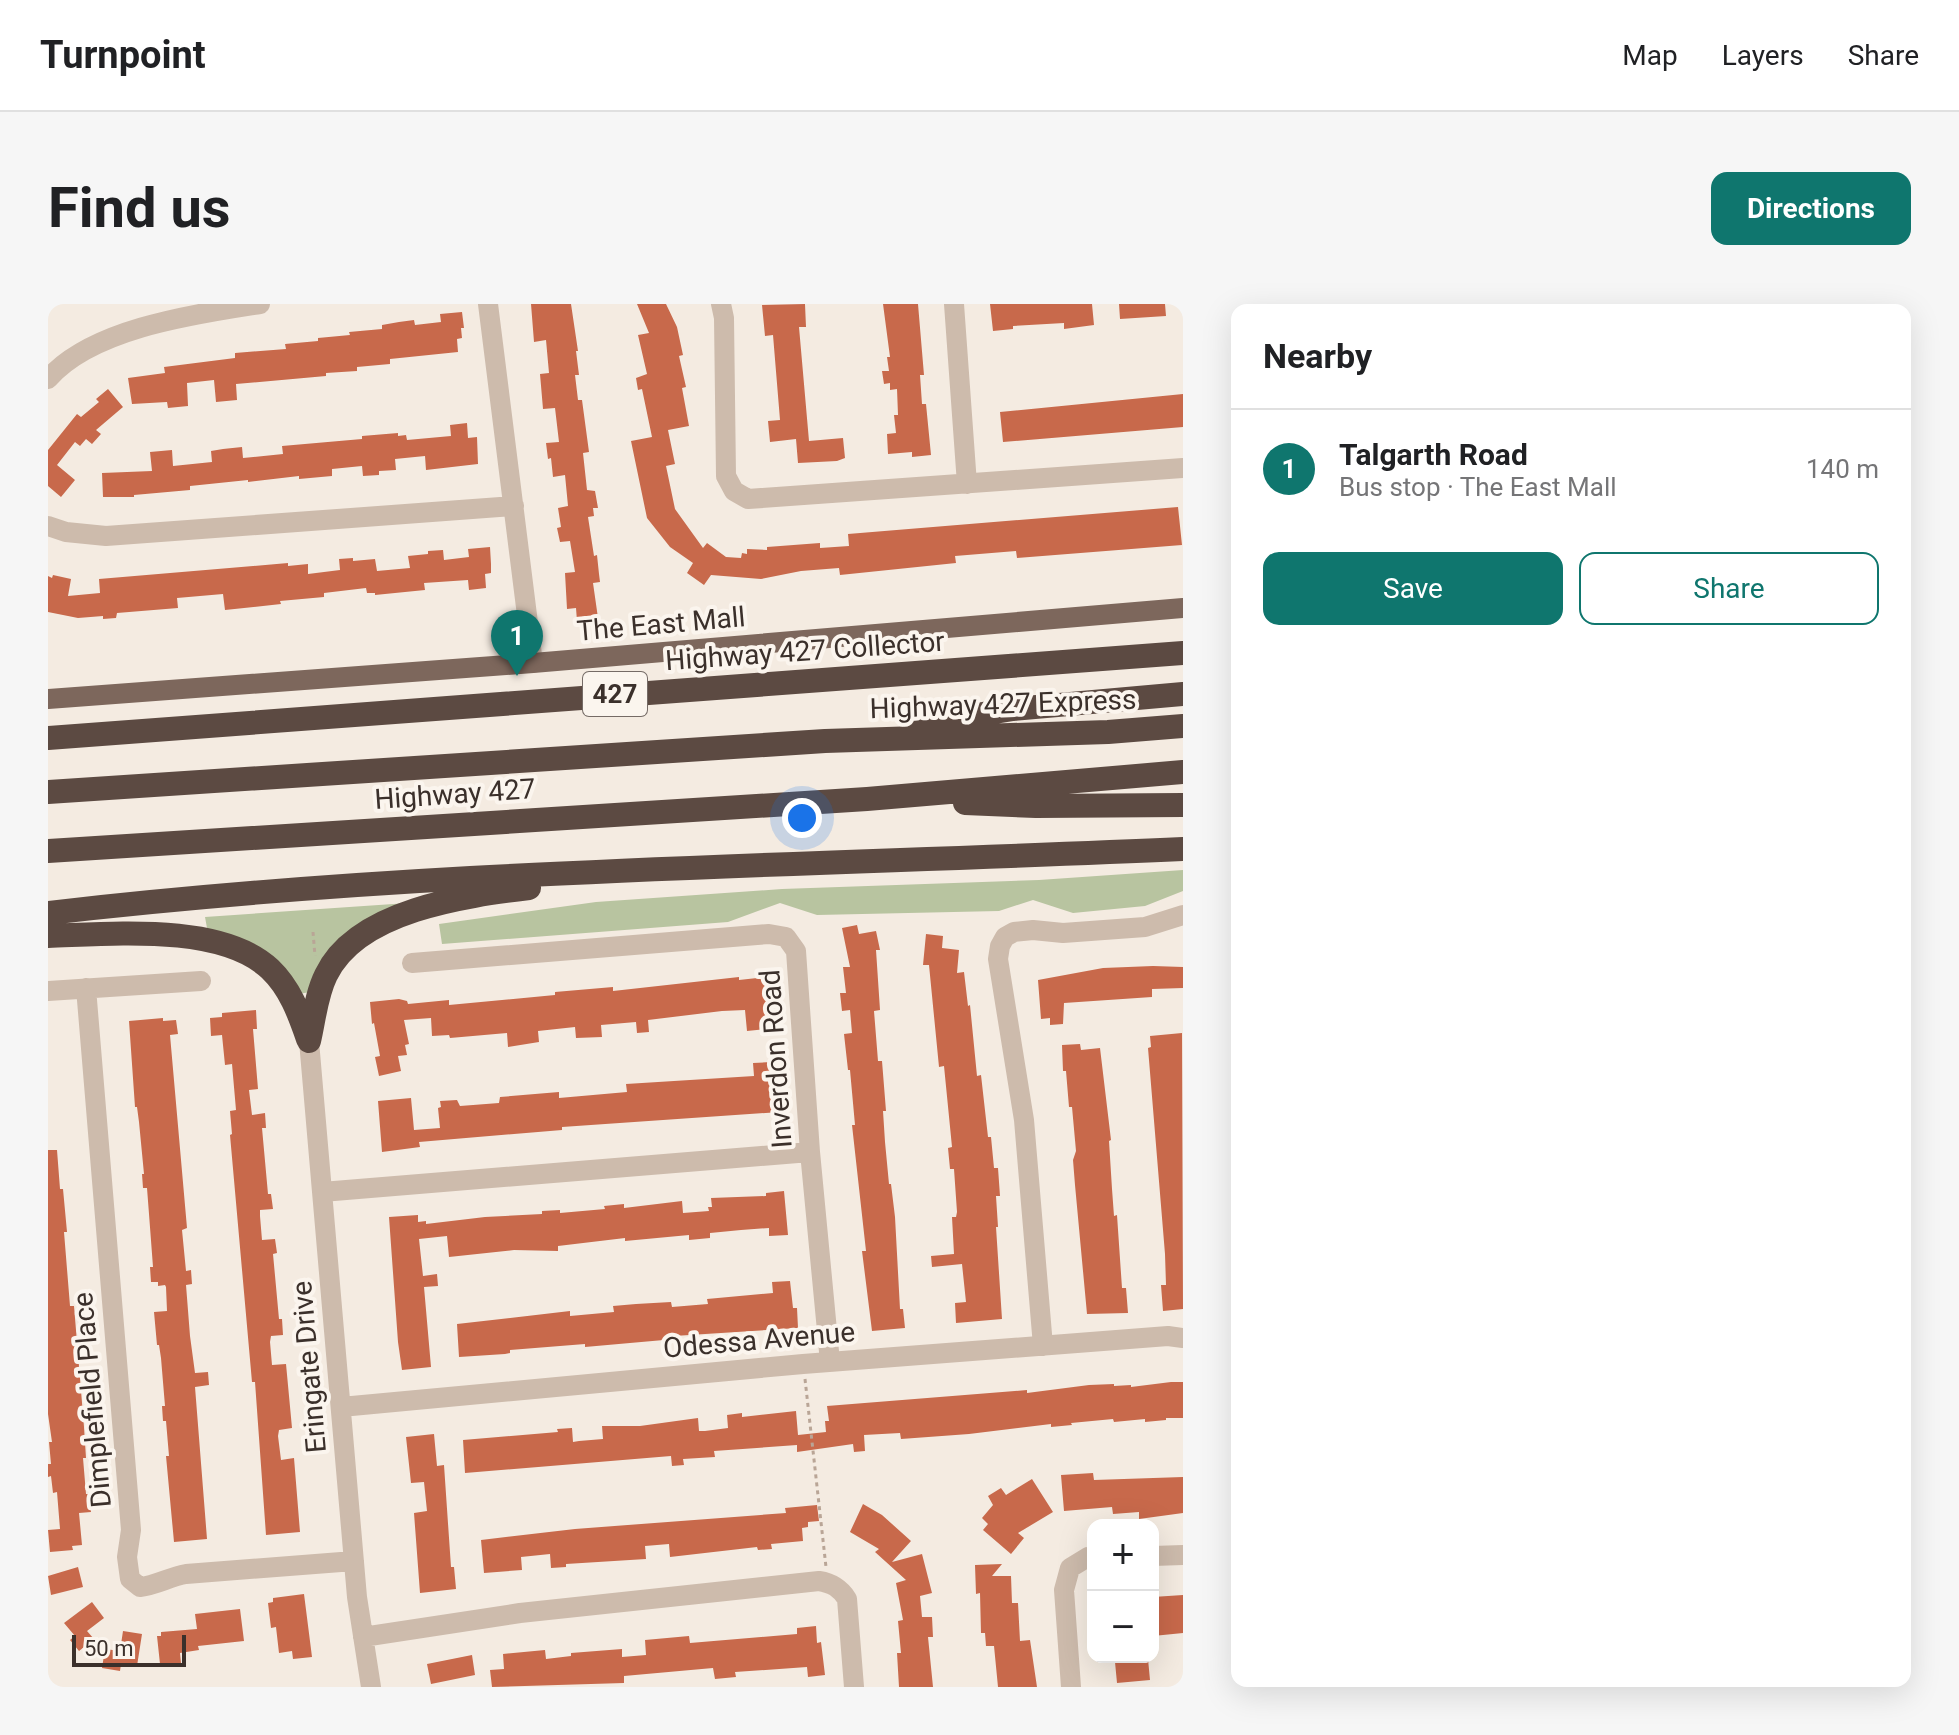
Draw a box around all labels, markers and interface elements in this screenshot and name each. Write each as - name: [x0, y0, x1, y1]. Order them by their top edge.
- text: Turnpoint: [40, 33, 206, 77]
- text: Map: [1622, 39, 1678, 72]
- text: Layers: [1722, 39, 1804, 72]
- text: Share: [1848, 39, 1919, 72]
- button: Directions: [1711, 172, 1911, 245]
- text: Find us: [48, 175, 231, 241]
- text: Nearby: [1263, 336, 1372, 376]
- text: Talgarth Road: [1339, 437, 1528, 472]
- text: 1: [1282, 454, 1296, 484]
- text: 140 m: [1806, 454, 1879, 484]
- text: Bus stop · The East Mall: [1339, 472, 1617, 502]
- button: Save: [1263, 552, 1563, 625]
- button: Share: [1579, 552, 1879, 625]
- street label: The East Mall: [575, 600, 747, 648]
- pin: 1: [491, 610, 543, 676]
- street label: Highway 427 Collector: [664, 625, 946, 677]
- road number: 427: [583, 672, 647, 716]
- street label: Highway 427 Express: [869, 683, 1137, 725]
- street label: Highway 427: [373, 772, 537, 816]
- your location: [782, 798, 822, 838]
- street label: Inverdon Road: [753, 969, 799, 1149]
- street label: Eringate Drive: [285, 1280, 333, 1454]
- street label: Dimplefield Place: [66, 1291, 118, 1509]
- street label: Odessa Avenue: [662, 1315, 856, 1365]
- map controls: [1087, 1519, 1159, 1663]
- button: +: [1087, 1519, 1159, 1591]
- button: −: [1087, 1591, 1159, 1663]
- scale bar: [72, 1631, 186, 1667]
- text: 50 m: [84, 1636, 133, 1661]

